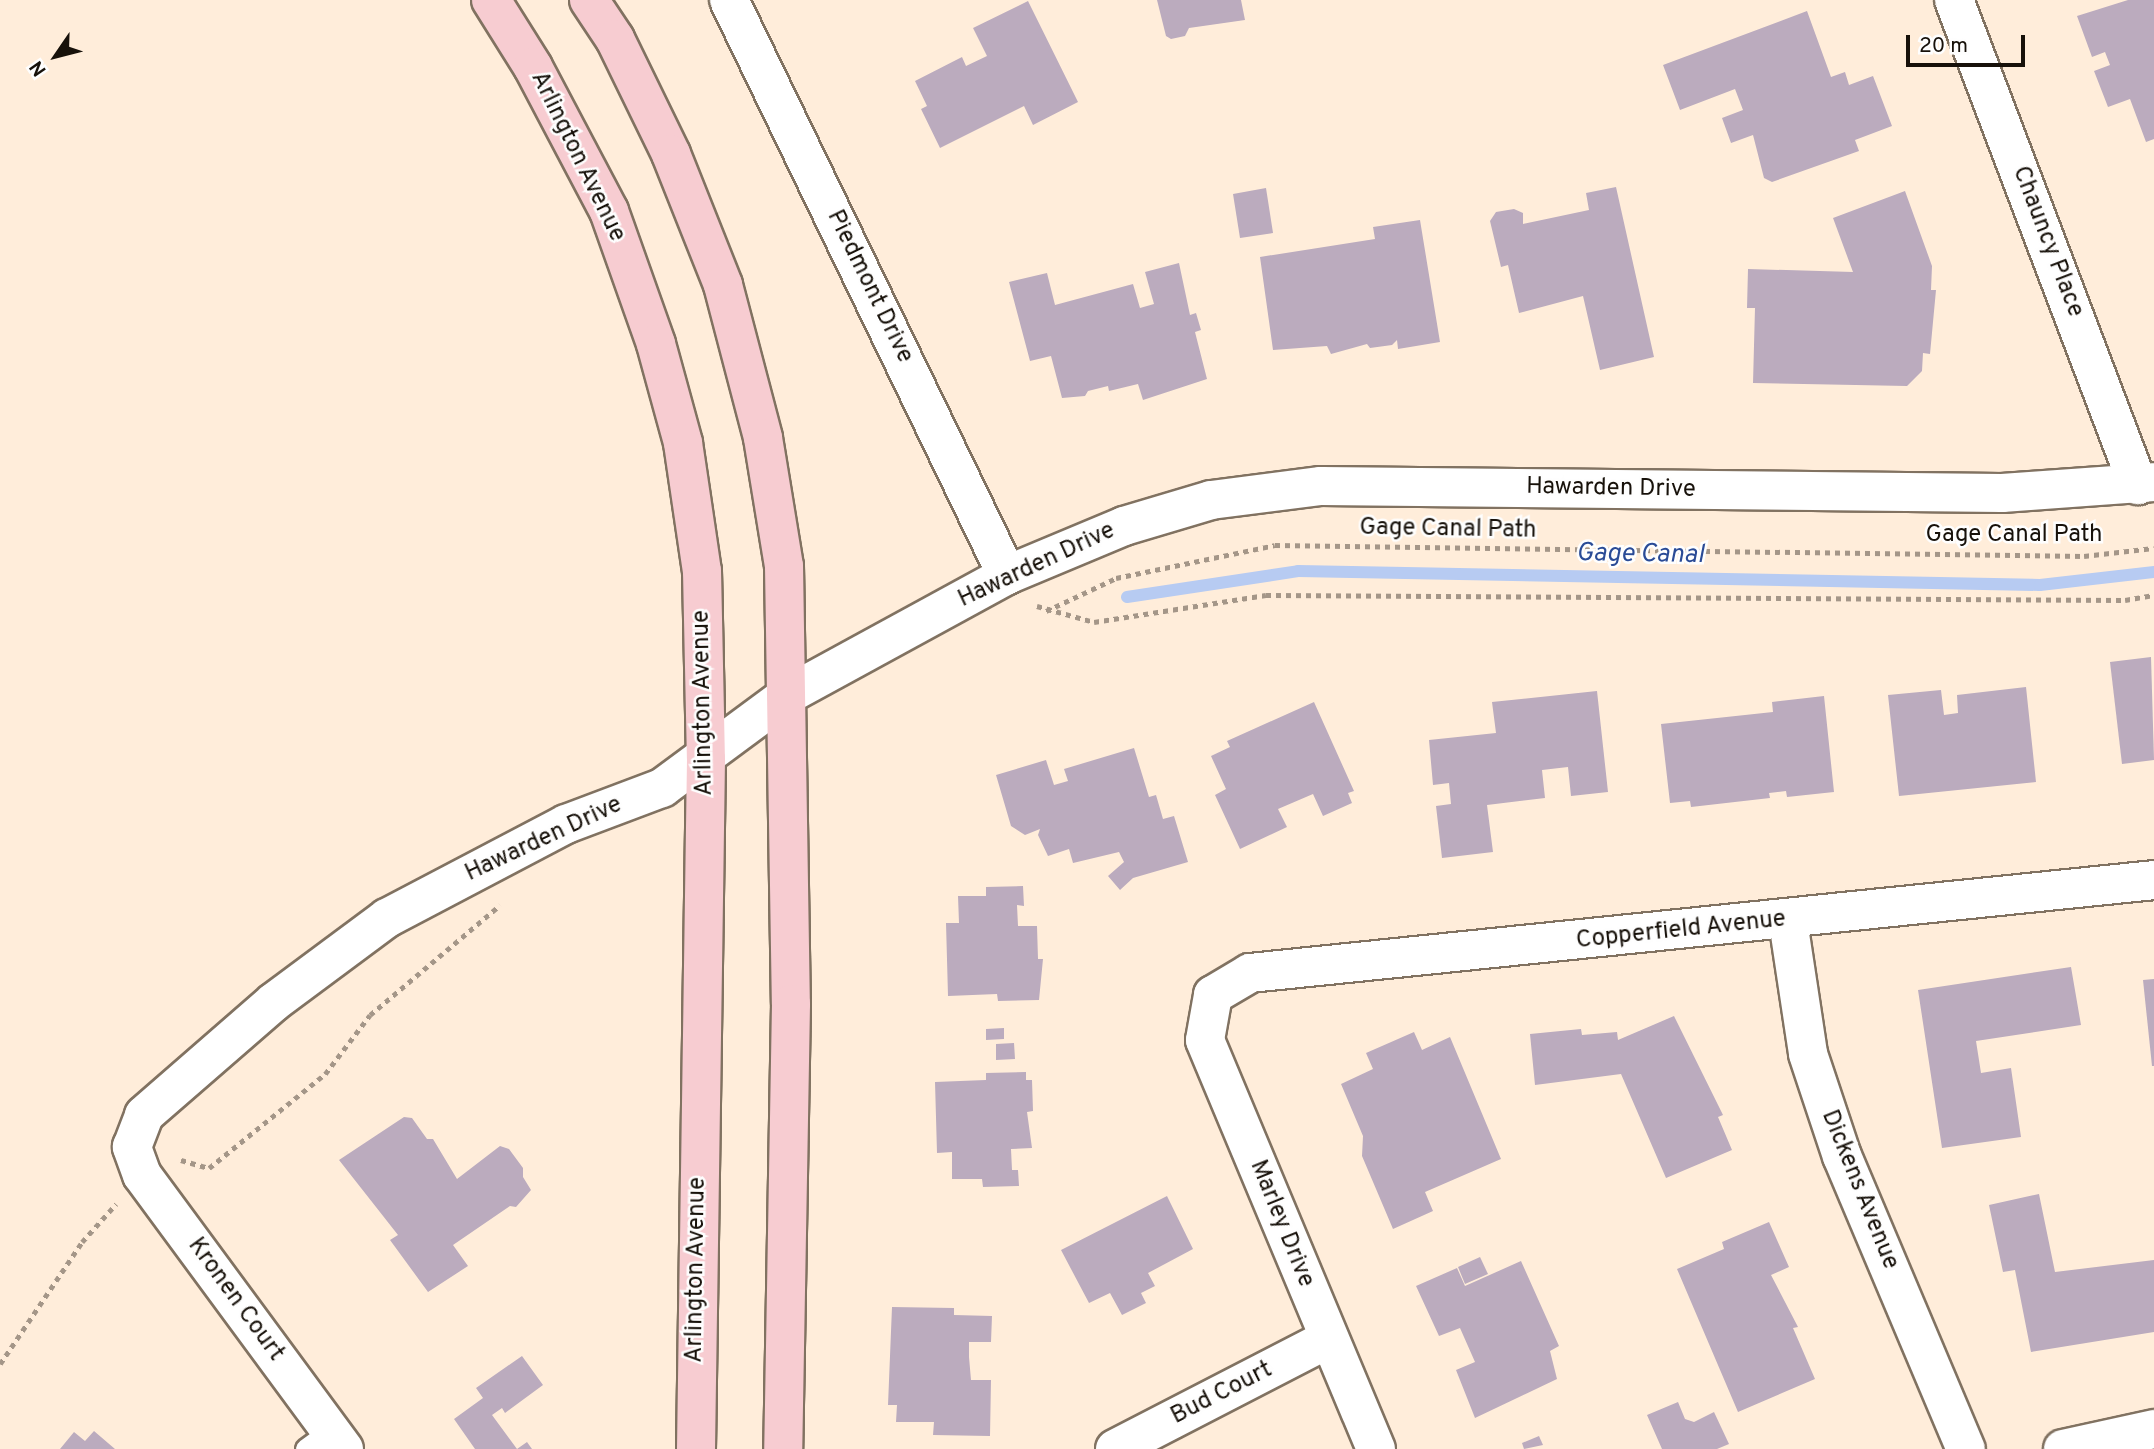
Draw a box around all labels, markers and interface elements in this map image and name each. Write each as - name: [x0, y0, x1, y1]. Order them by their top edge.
- north arrow: [21, 21, 91, 91]
- scale bar: [1909, 21, 2028, 65]
- text: 20 m: [1919, 33, 1968, 60]
- text: N: [25, 56, 53, 81]
- street label: Arlington Avenue: [523, 67, 631, 247]
- street label: Chauncy Place: [2005, 162, 2089, 322]
- street label: Piedmont Drive: [820, 206, 918, 368]
- street label: Hawarden Drive: [1526, 473, 1696, 505]
- street label: Gage Canal Path: [1359, 514, 1537, 546]
- street label: Hawarden Drive: [954, 517, 1120, 615]
- street label: Gage Canal Path: [1925, 522, 2103, 550]
- water label: Gage Canal: [1576, 538, 1704, 572]
- street label: Arlington Avenue: [688, 609, 720, 797]
- street label: Hawarden Drive: [461, 791, 627, 889]
- street label: Copperfield Avenue: [1574, 906, 1788, 956]
- street label: Dickens Avenue: [1814, 1106, 1904, 1274]
- street label: Marley Drive: [1242, 1156, 1320, 1292]
- street label: Arlington Avenue: [681, 1176, 713, 1364]
- street label: Kronen Court: [181, 1233, 289, 1367]
- street label: Bud Court: [1167, 1356, 1277, 1432]

